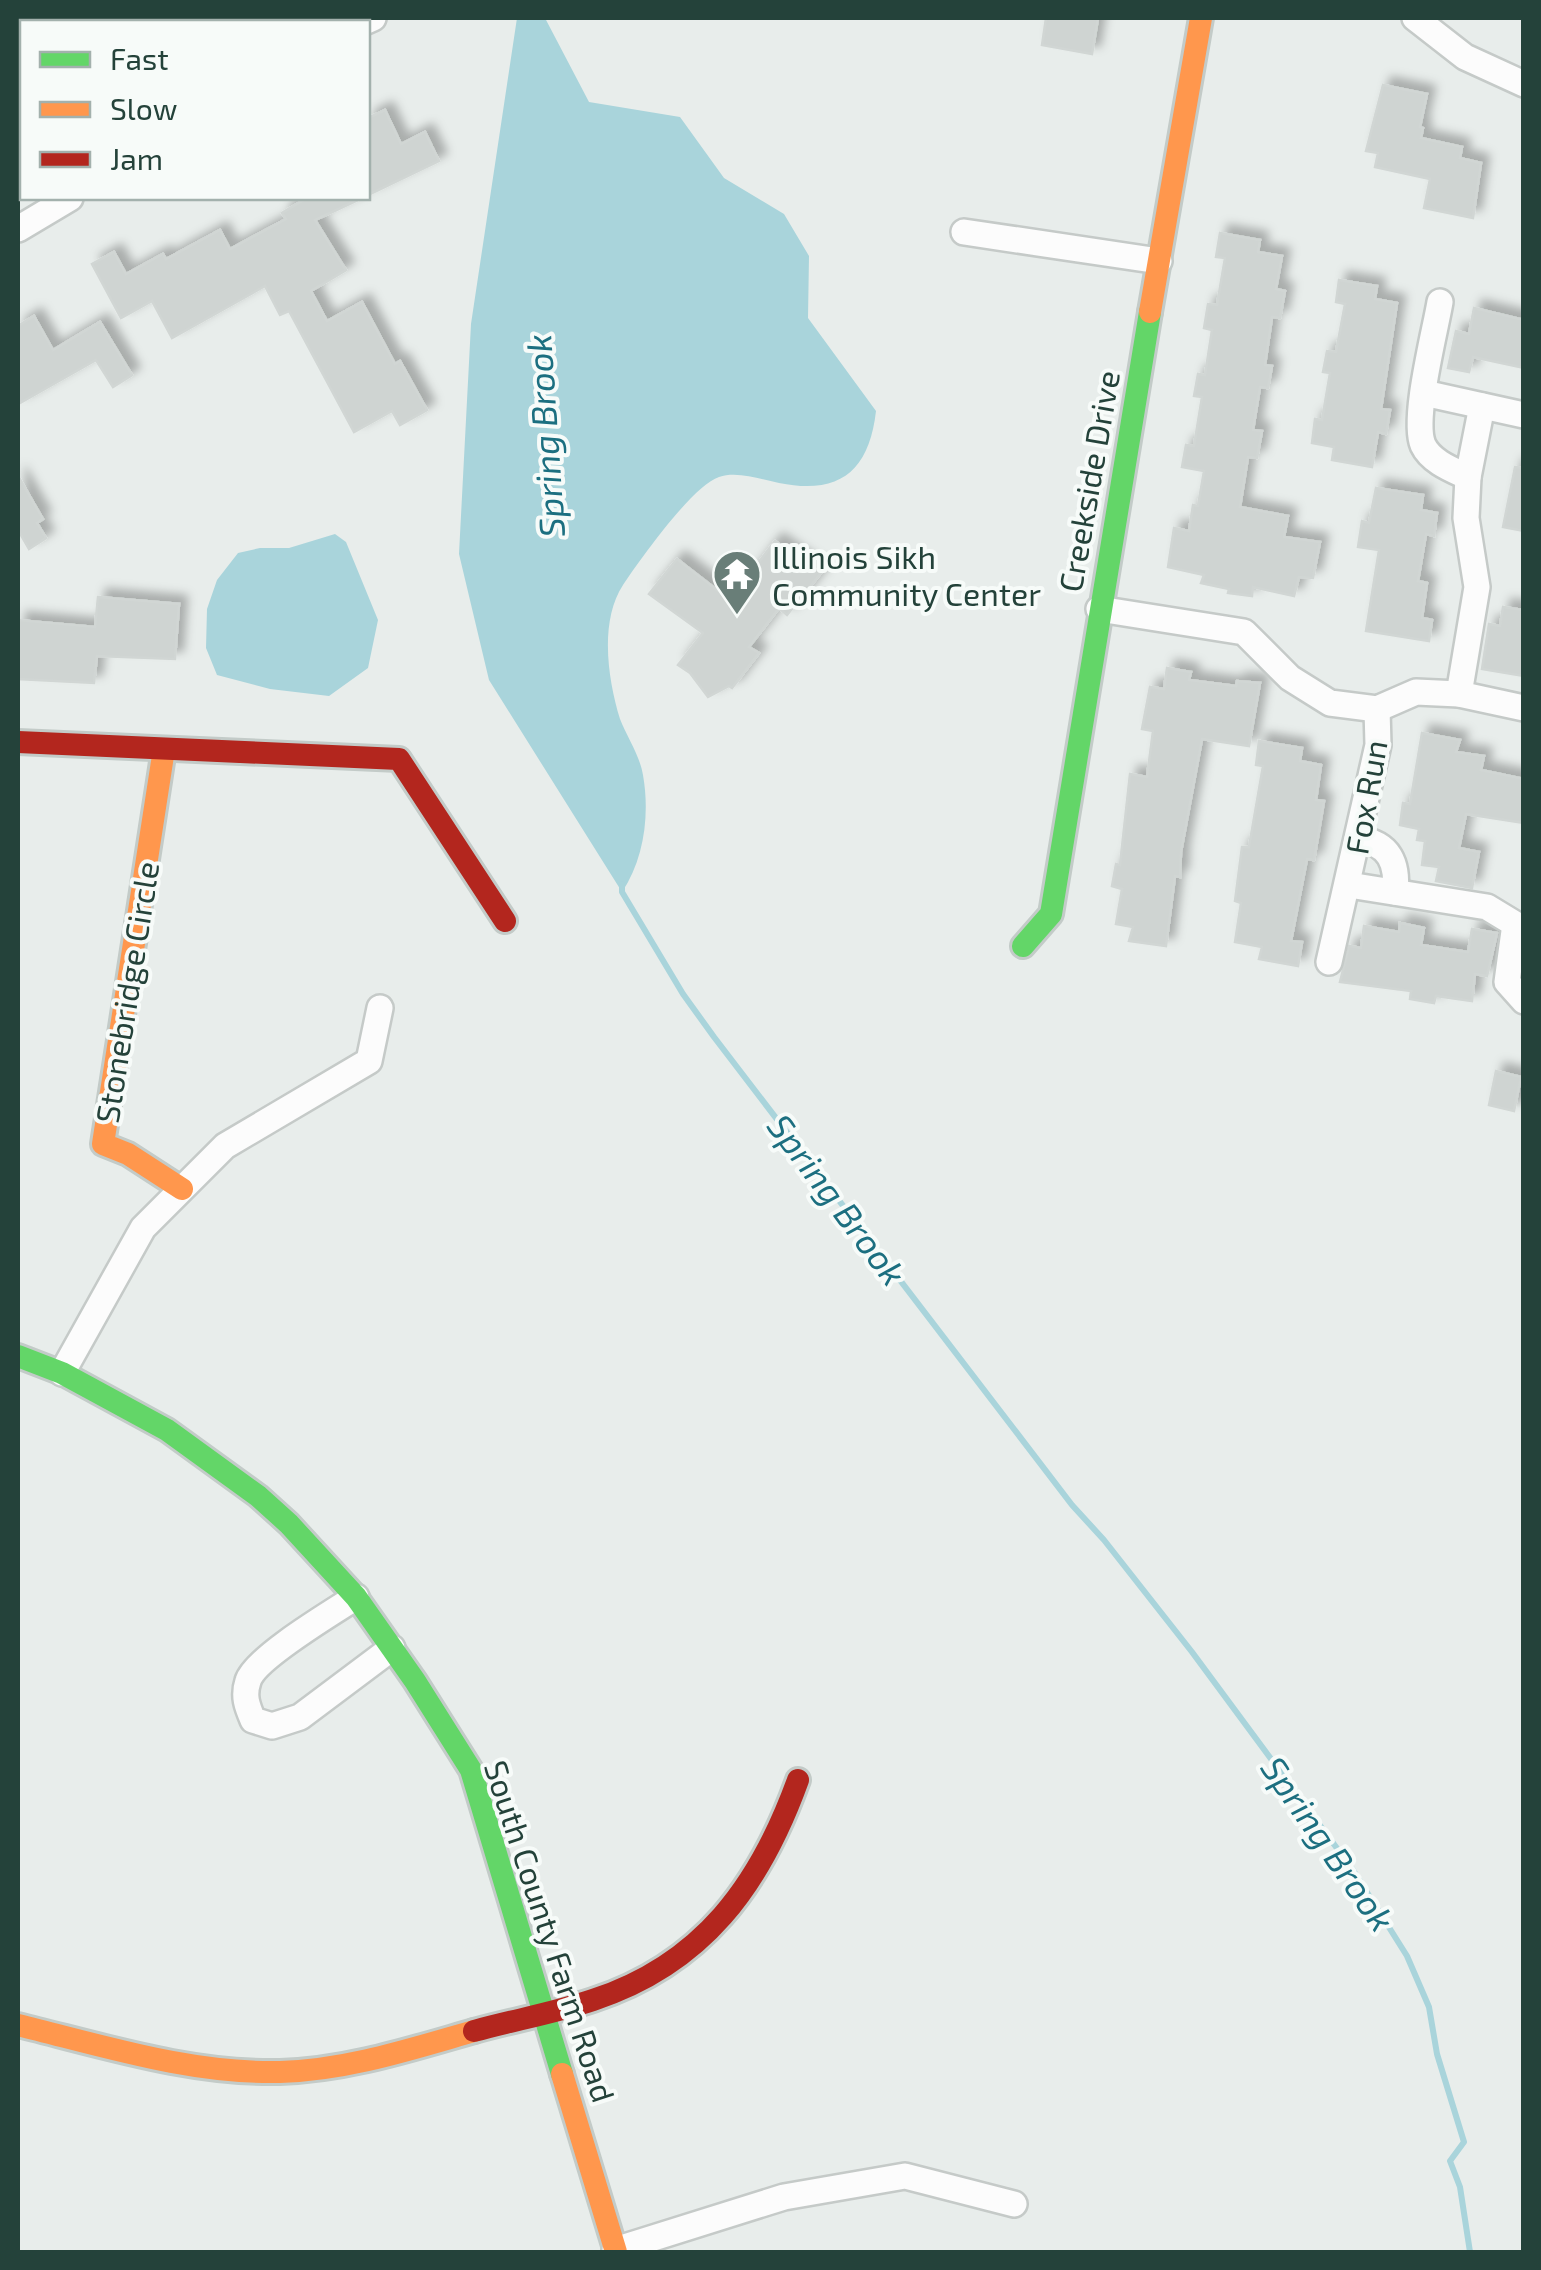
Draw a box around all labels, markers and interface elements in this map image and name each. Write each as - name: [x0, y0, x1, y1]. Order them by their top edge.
- legend: [20, 20, 370, 200]
- text: Fast: [110, 40, 169, 76]
- text: Slow: [110, 90, 177, 126]
- text: Jam: [110, 140, 163, 176]
- water label: Spring Brook: [516, 333, 572, 539]
- street label: Creekside Drive: [1050, 367, 1126, 595]
- place label: Illinois Sikh Community Center: [772, 537, 1041, 612]
- temple icon: Illinois Sikh Community Center: [711, 548, 763, 616]
- street label: Fox Run: [1336, 737, 1394, 857]
- street label: Stonebridge Circle: [87, 859, 165, 1125]
- water label: Spring Brook: [760, 1105, 916, 1293]
- water label: Spring Brook: [1253, 1748, 1405, 1938]
- street label: South County Farm Road: [478, 1755, 624, 2107]

